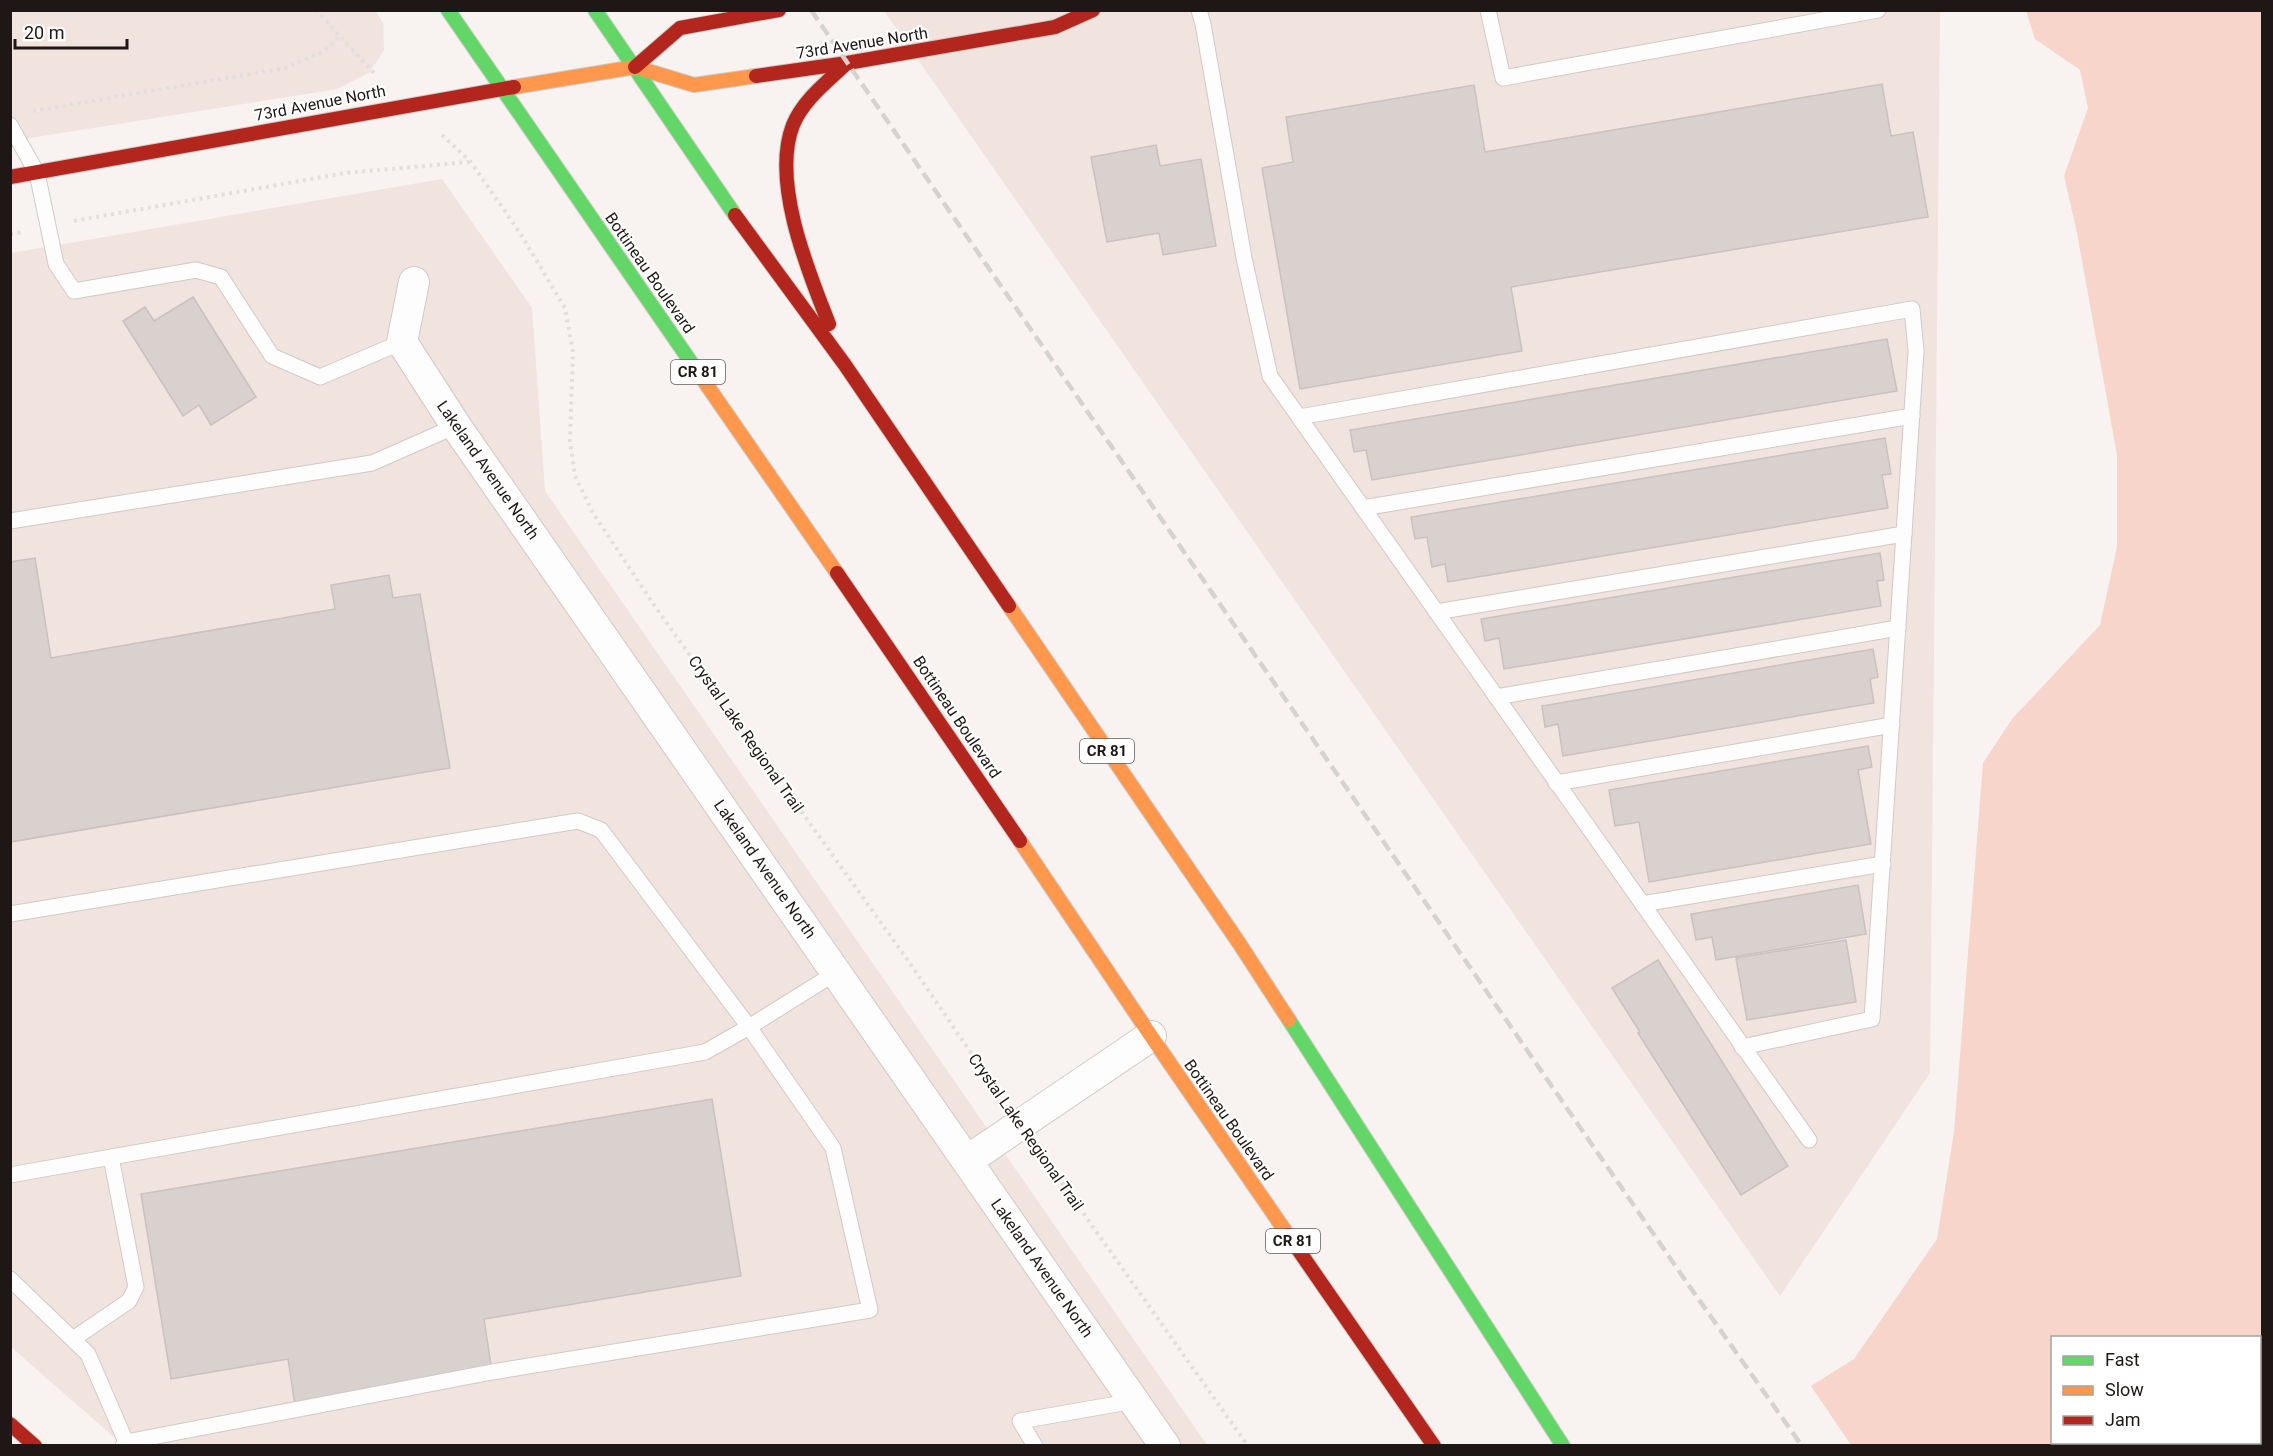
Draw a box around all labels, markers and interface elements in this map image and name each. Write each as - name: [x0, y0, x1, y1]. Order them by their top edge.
- scale bar: [15, 12, 128, 50]
- text: 20 m: [24, 22, 64, 43]
- street label: 73rd Avenue North: [795, 23, 929, 63]
- street label: 73rd Avenue North: [253, 81, 387, 125]
- street label: Bottineau Boulevard: [601, 209, 699, 337]
- road number: CR 81: [671, 360, 725, 384]
- street label: Lakeland Avenue North: [433, 397, 543, 543]
- street label: Crystal Lake Regional Trail: [684, 652, 808, 816]
- street label: Bottineau Boulevard: [909, 652, 1005, 782]
- road number: CR 81: [1080, 739, 1134, 763]
- street label: Lakeland Avenue North: [710, 796, 820, 942]
- street label: Crystal Lake Regional Trail: [964, 1050, 1088, 1214]
- street label: Bottineau Boulevard: [1180, 1056, 1278, 1184]
- street label: Lakeland Avenue North: [987, 1195, 1097, 1341]
- road number: CR 81: [1266, 1229, 1320, 1253]
- legend: [2051, 1336, 2261, 1444]
- text: Fast: [2105, 1349, 2140, 1370]
- text: Slow: [2105, 1379, 2144, 1400]
- text: Jam: [2105, 1409, 2141, 1430]

